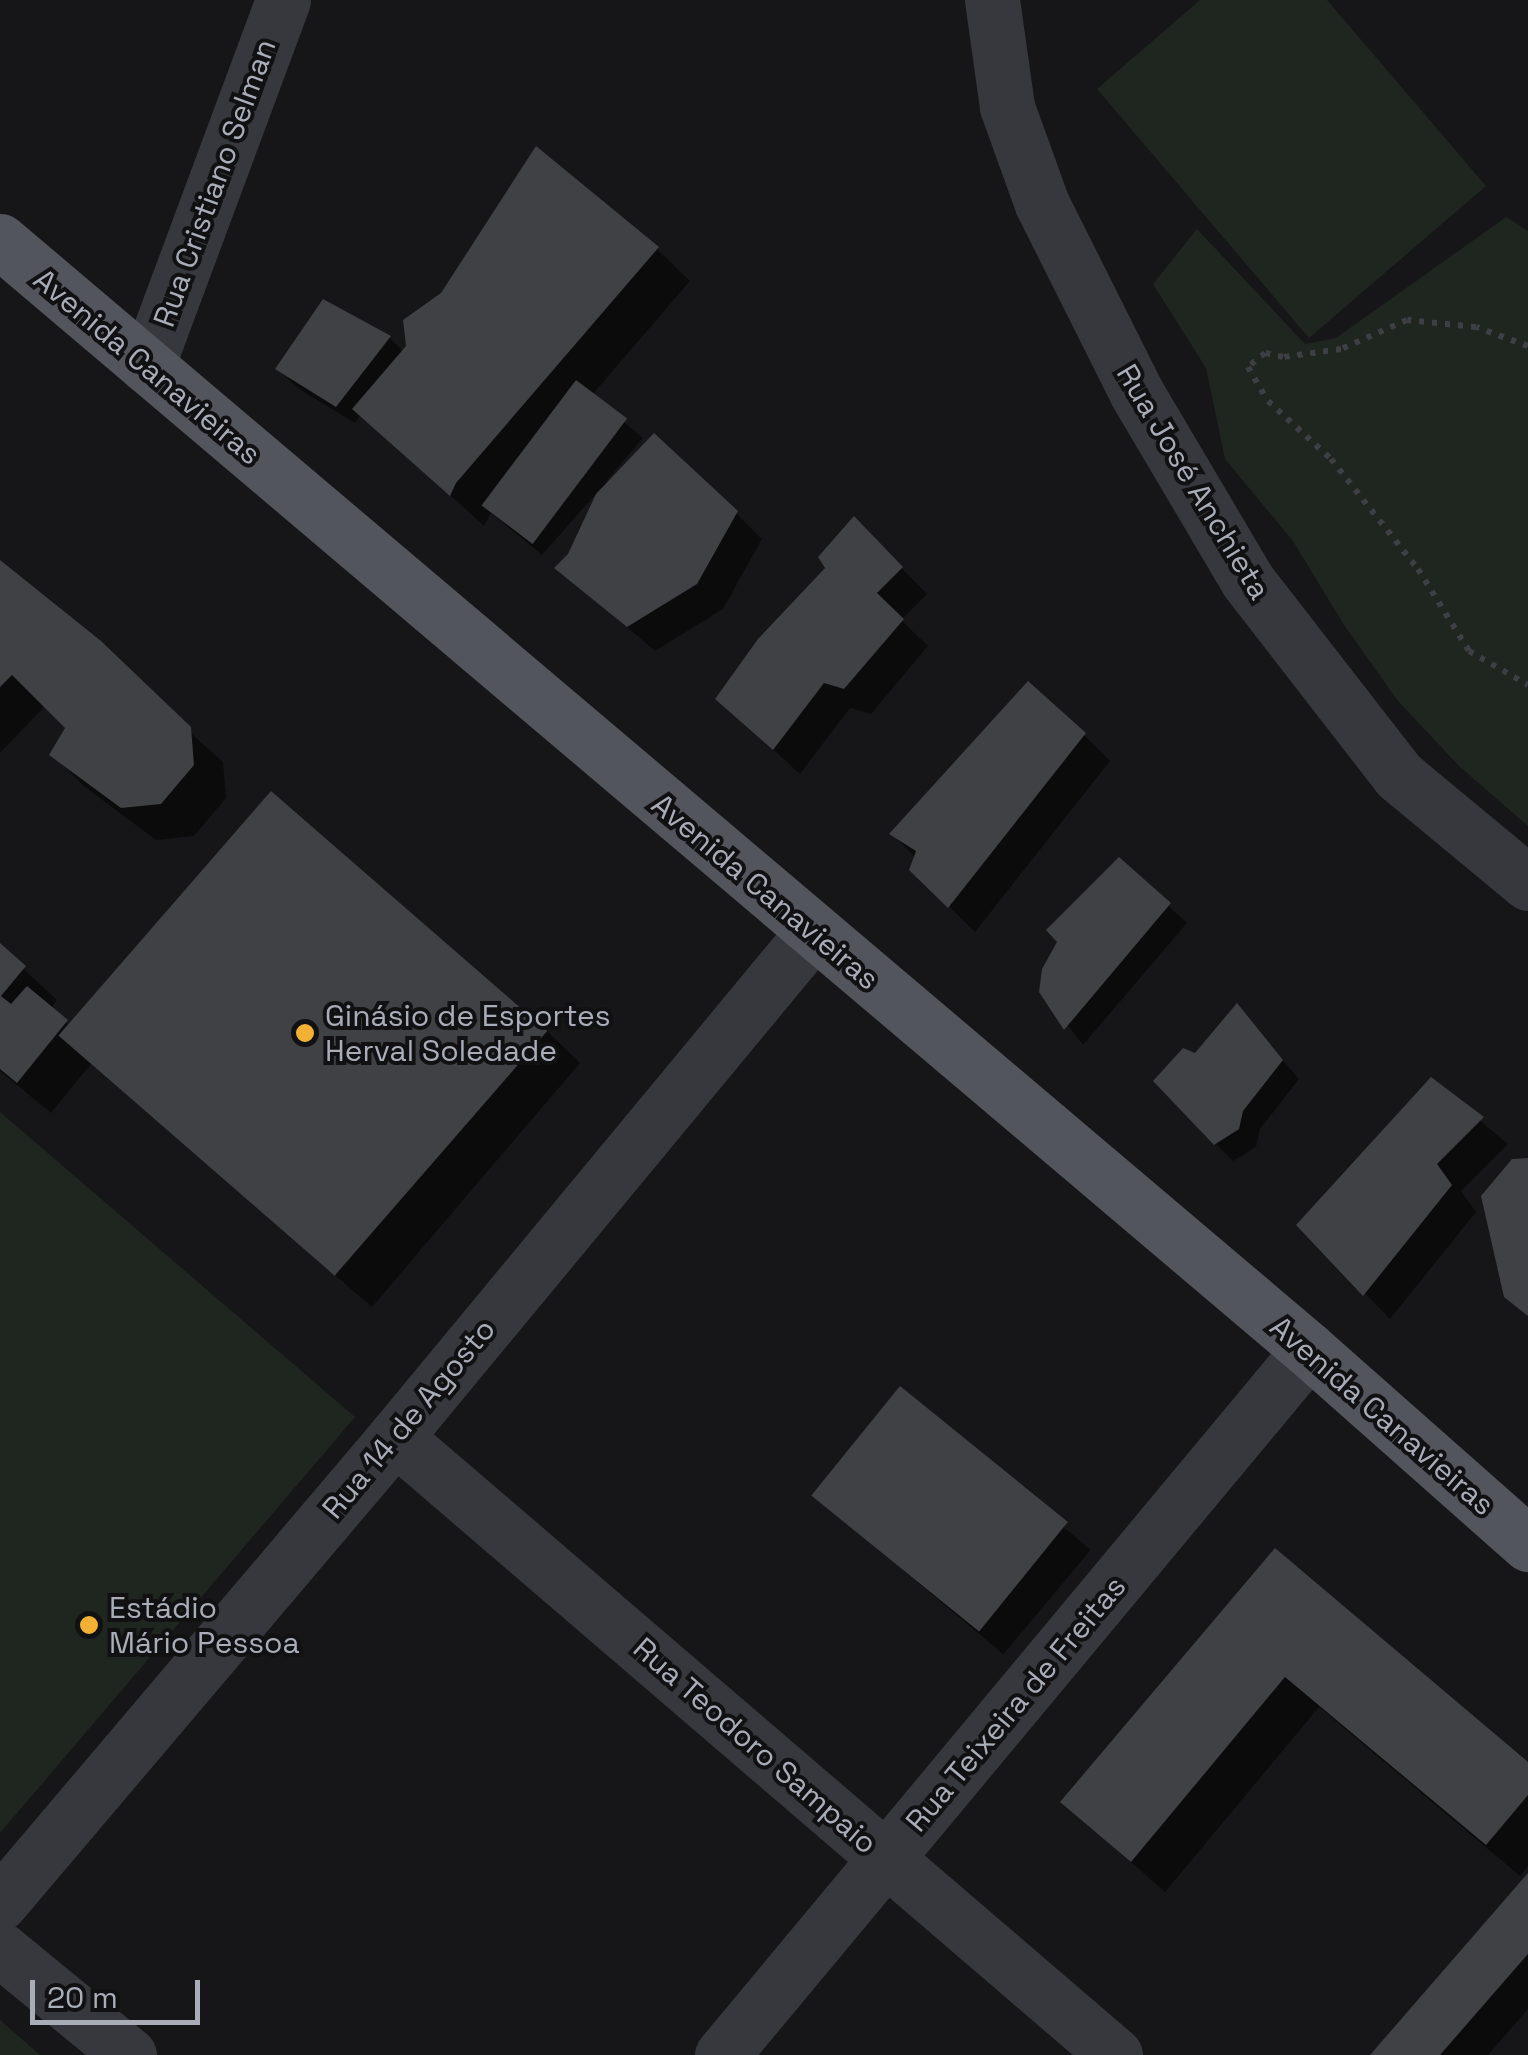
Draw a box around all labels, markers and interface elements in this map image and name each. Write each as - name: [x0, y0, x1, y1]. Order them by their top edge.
- street label: Rua Cristiano Selman: [146, 34, 284, 332]
- street label: Avenida Canavieiras: [26, 261, 268, 473]
- street label: Rua José Anchieta: [1109, 358, 1277, 606]
- street label: Avenida Canavieiras: [644, 786, 886, 998]
- place label: Ginásio de Esportes Herval Soledade: [325, 998, 611, 1068]
- marker: Ginásio de Esportes Herval Soledade: [294, 1022, 316, 1044]
- street label: Avenida Canavieiras: [1262, 1309, 1502, 1523]
- street label: Rua 14 de Agosto: [315, 1312, 503, 1526]
- street label: Rua Teixeira de Freitas: [898, 1569, 1134, 1839]
- place label: Estádio Mário Pessoa: [109, 1590, 300, 1660]
- marker: Estádio Mário Pessoa: [78, 1614, 100, 1636]
- street label: Rua Teodoro Sampaio: [625, 1630, 885, 1862]
- scale bar: [35, 1960, 205, 2022]
- text: 20 m: [47, 1978, 118, 2017]

